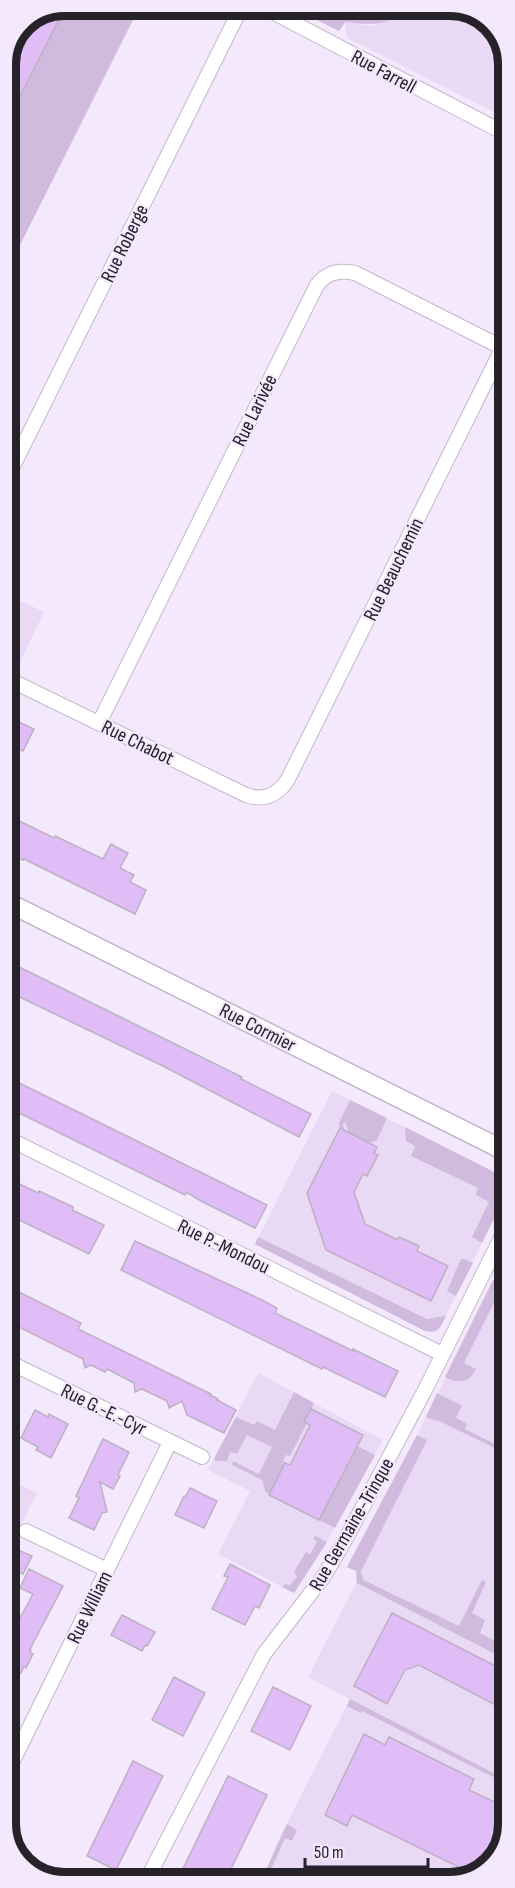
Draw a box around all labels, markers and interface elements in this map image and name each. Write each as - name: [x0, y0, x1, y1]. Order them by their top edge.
- street label: Rue Farrell: [347, 45, 420, 99]
- street label: Rue Roberge: [96, 201, 154, 286]
- street label: Rue Larivée: [227, 371, 283, 450]
- street label: Rue Beauchemin: [359, 514, 429, 625]
- street label: Rue Chabot: [97, 715, 178, 771]
- street label: Rue Cormier: [215, 998, 300, 1057]
- street label: Rue P.-Mondou: [174, 1214, 273, 1279]
- street label: Rue G.-E.-Cyr: [57, 1379, 151, 1441]
- street label: Rue Germaine-Trinque: [304, 1454, 400, 1595]
- street label: Rue William: [62, 1567, 118, 1648]
- scale bar: [305, 1831, 428, 1869]
- text: 50 m: [314, 1842, 344, 1863]

